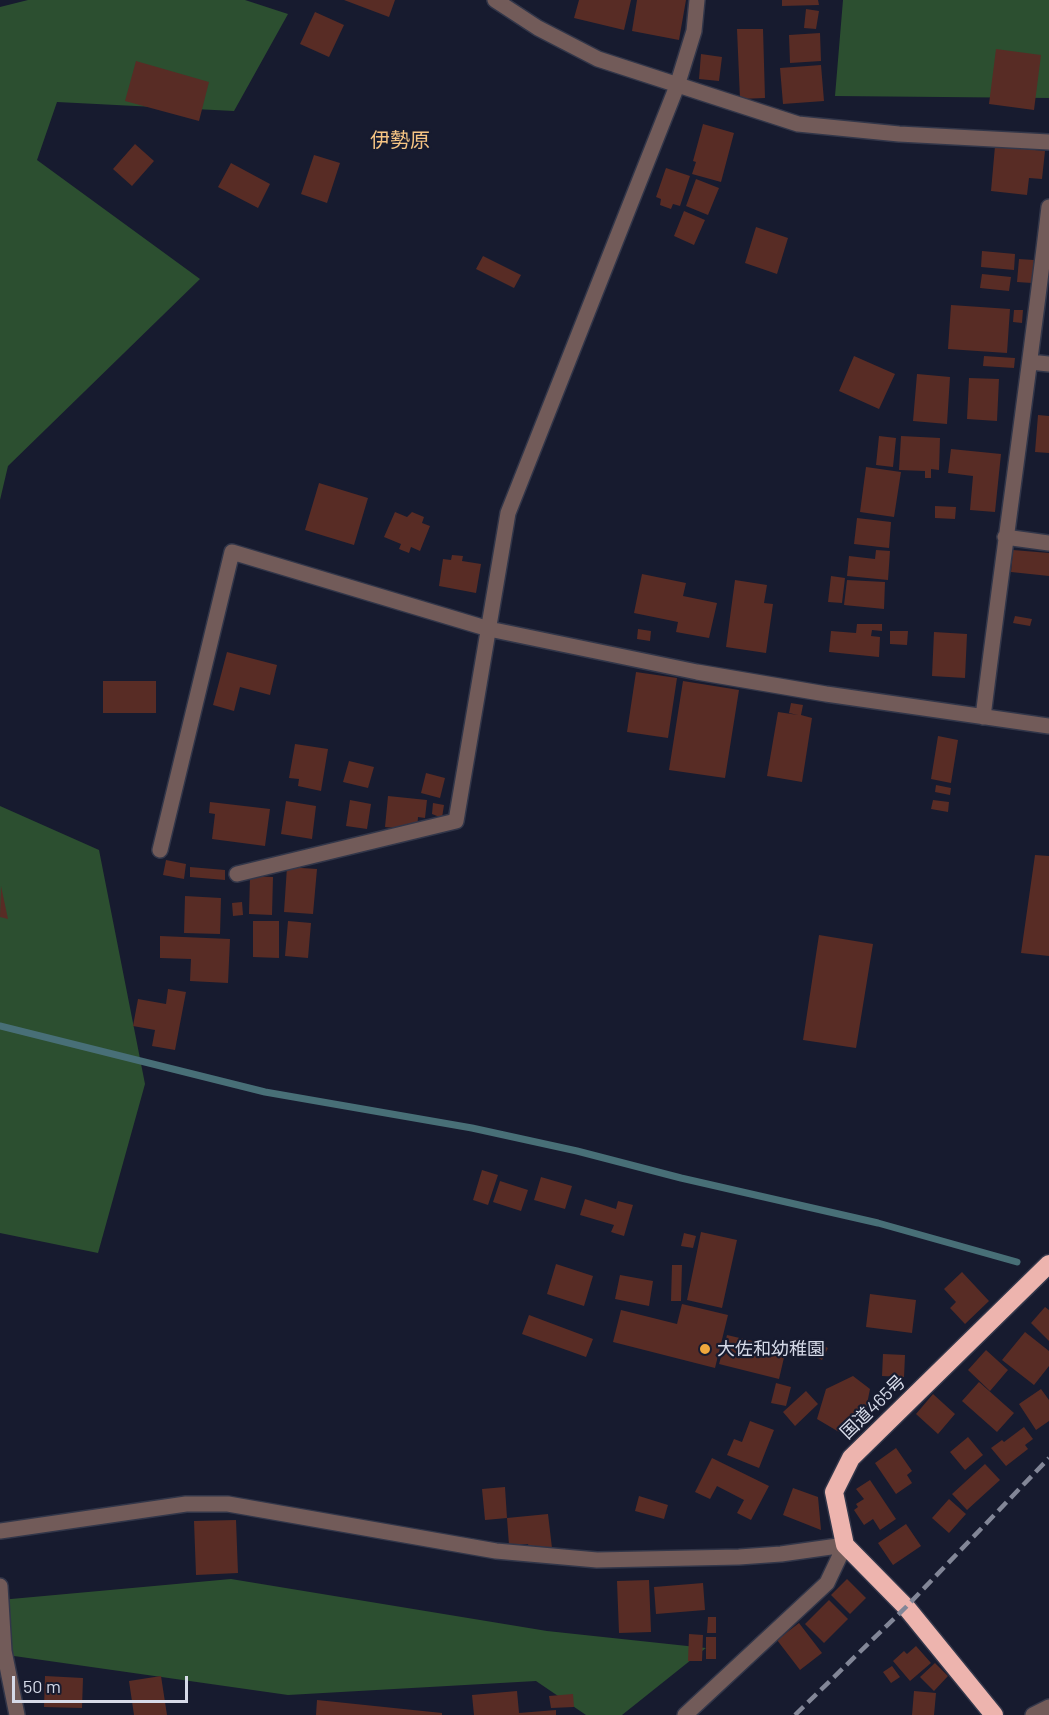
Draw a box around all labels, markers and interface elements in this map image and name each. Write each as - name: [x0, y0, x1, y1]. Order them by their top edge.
- district label: 伊勢原: [370, 128, 430, 152]
- place label: 大佐和幼稚園: [717, 1338, 825, 1360]
- marker: 大佐和幼稚園: [698, 1342, 712, 1356]
- street label: 国道465号: [836, 1371, 910, 1443]
- scale bar: [15, 1664, 190, 1702]
- text: 50 m: [23, 1675, 61, 1697]

